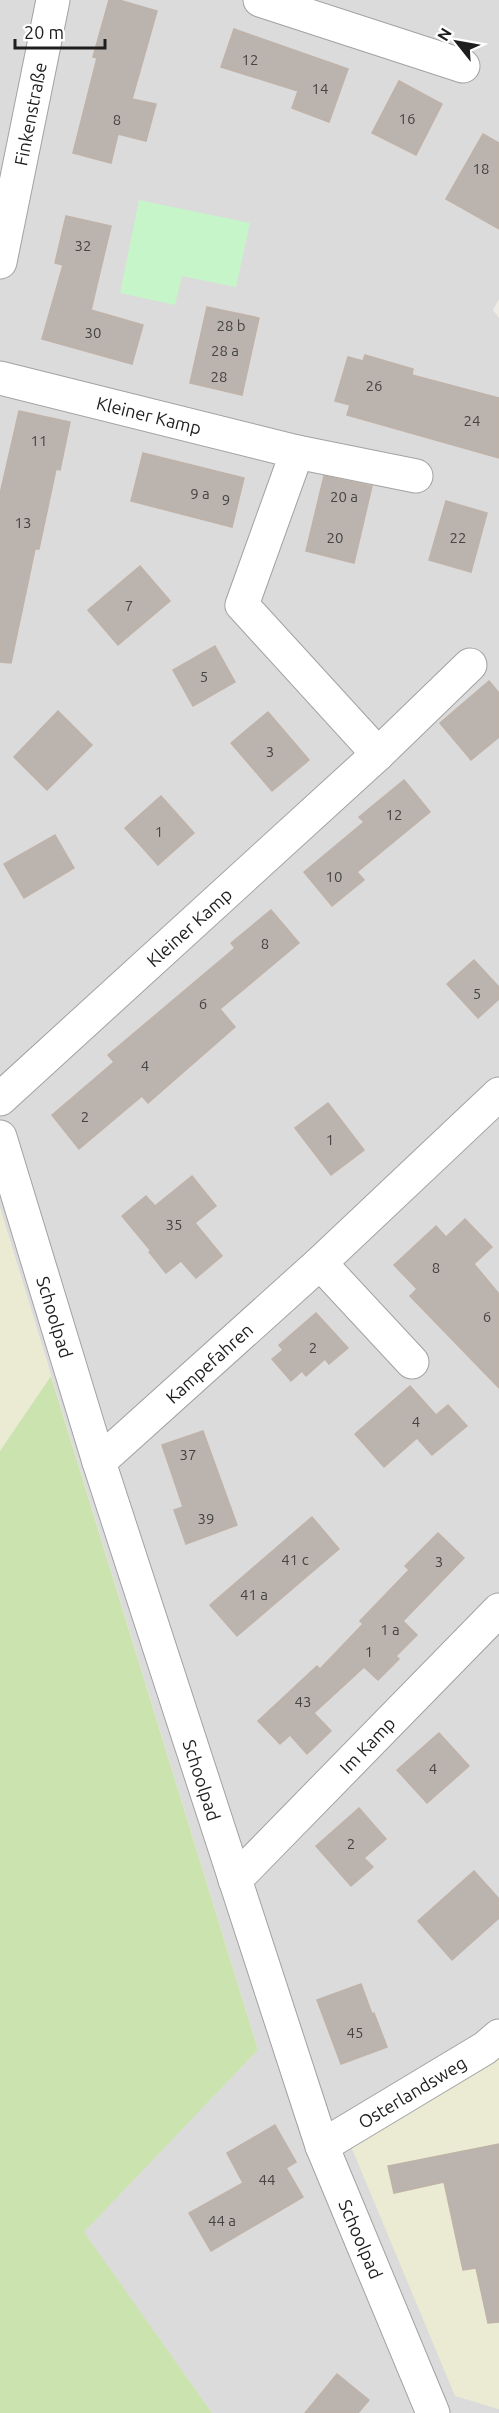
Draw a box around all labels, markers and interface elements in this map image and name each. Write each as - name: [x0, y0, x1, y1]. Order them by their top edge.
- scale bar: [15, 12, 105, 50]
- north arrow: [427, 12, 487, 72]
- text: 20 m: [24, 22, 64, 42]
- text: N: [433, 25, 455, 44]
- house number: 12: [242, 51, 258, 68]
- street label: Finkenstraße: [10, 61, 50, 167]
- house number: 14: [312, 80, 328, 97]
- house number: 16: [399, 110, 415, 127]
- house number: 8: [113, 111, 121, 128]
- house number: 18: [473, 160, 489, 177]
- house number: 32: [75, 237, 91, 254]
- house number: 28 b: [216, 317, 246, 334]
- house number: 30: [85, 324, 101, 341]
- house number: 28 a: [211, 342, 239, 359]
- house number: 28: [211, 368, 227, 385]
- house number: 26: [366, 377, 382, 394]
- street label: Kleiner Kamp: [94, 392, 204, 438]
- house number: 24: [464, 412, 480, 429]
- house number: 11: [31, 432, 47, 449]
- house number: 9 a: [190, 485, 210, 502]
- house number: 20 a: [330, 488, 358, 505]
- house number: 9: [222, 491, 230, 508]
- house number: 13: [15, 514, 31, 531]
- house number: 20: [327, 529, 343, 546]
- house number: 22: [450, 529, 466, 546]
- house number: 7: [125, 597, 133, 614]
- house number: 5: [200, 668, 208, 685]
- house number: 3: [266, 743, 274, 760]
- house number: 12: [386, 806, 402, 823]
- house number: 1: [155, 823, 163, 840]
- house number: 10: [326, 868, 342, 885]
- street label: Kleiner Kamp: [142, 884, 236, 970]
- house number: 8: [261, 935, 269, 952]
- house number: 5: [473, 985, 481, 1002]
- house number: 6: [199, 995, 207, 1012]
- house number: 4: [141, 1057, 149, 1074]
- house number: 2: [81, 1108, 89, 1125]
- house number: 1: [326, 1131, 334, 1148]
- house number: 35: [166, 1216, 182, 1233]
- house number: 8: [432, 1259, 440, 1276]
- street label: Schoolpad: [33, 1274, 77, 1360]
- house number: 6: [483, 1308, 491, 1325]
- street label: Kampefahren: [162, 1319, 256, 1407]
- house number: 2: [309, 1339, 317, 1356]
- house number: 4: [412, 1413, 420, 1430]
- house number: 37: [180, 1446, 196, 1463]
- house number: 39: [198, 1510, 214, 1527]
- house number: 41 c: [281, 1551, 309, 1568]
- house number: 3: [435, 1553, 443, 1570]
- house number: 41 a: [240, 1586, 268, 1603]
- house number: 1 a: [380, 1621, 400, 1638]
- house number: 1: [365, 1643, 373, 1660]
- house number: 43: [295, 1693, 311, 1710]
- street label: Im Kamp: [335, 1713, 399, 1777]
- street label: Schoolpad: [179, 1737, 225, 1823]
- house number: 4: [429, 1760, 437, 1777]
- house number: 2: [347, 1835, 355, 1852]
- house number: 45: [347, 2024, 363, 2041]
- street label: Osterlandsweg: [354, 2052, 470, 2132]
- house number: 44: [259, 2171, 275, 2188]
- street label: Schoolpad: [335, 2196, 387, 2282]
- house number: 44 a: [208, 2212, 236, 2229]

